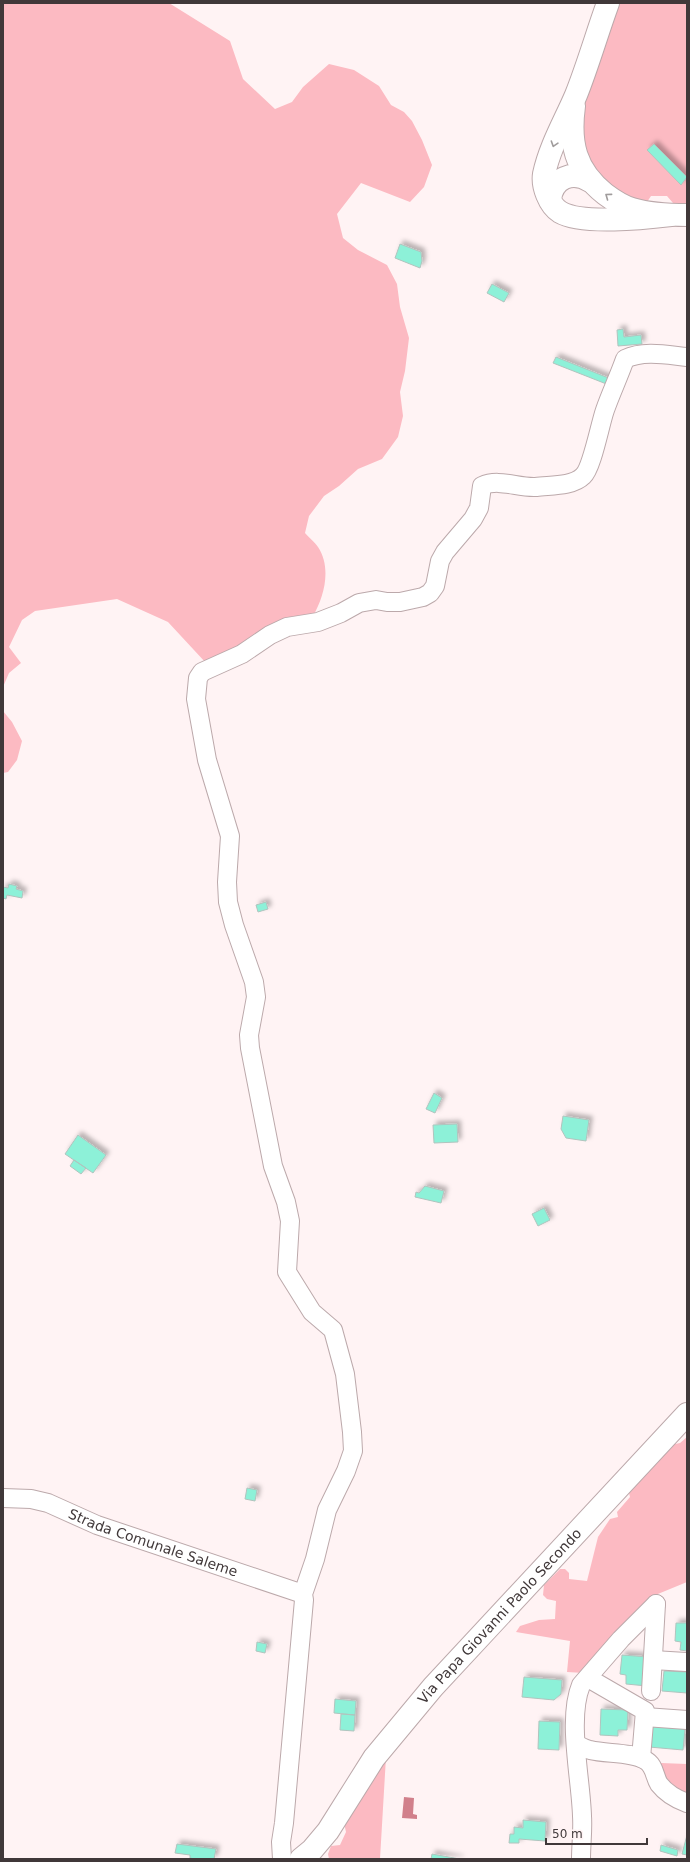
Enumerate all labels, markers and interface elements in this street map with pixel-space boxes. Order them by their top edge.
one-way arrow [550,140,559,147]
one-way arrow [606,193,613,200]
street label: Strada Comunale Saleme [66,1505,240,1580]
street label: Via Papa Giovanni Paolo Secondo [415,1525,585,1707]
scale bar [546,1820,647,1846]
text: 50 m [552,1827,583,1841]

